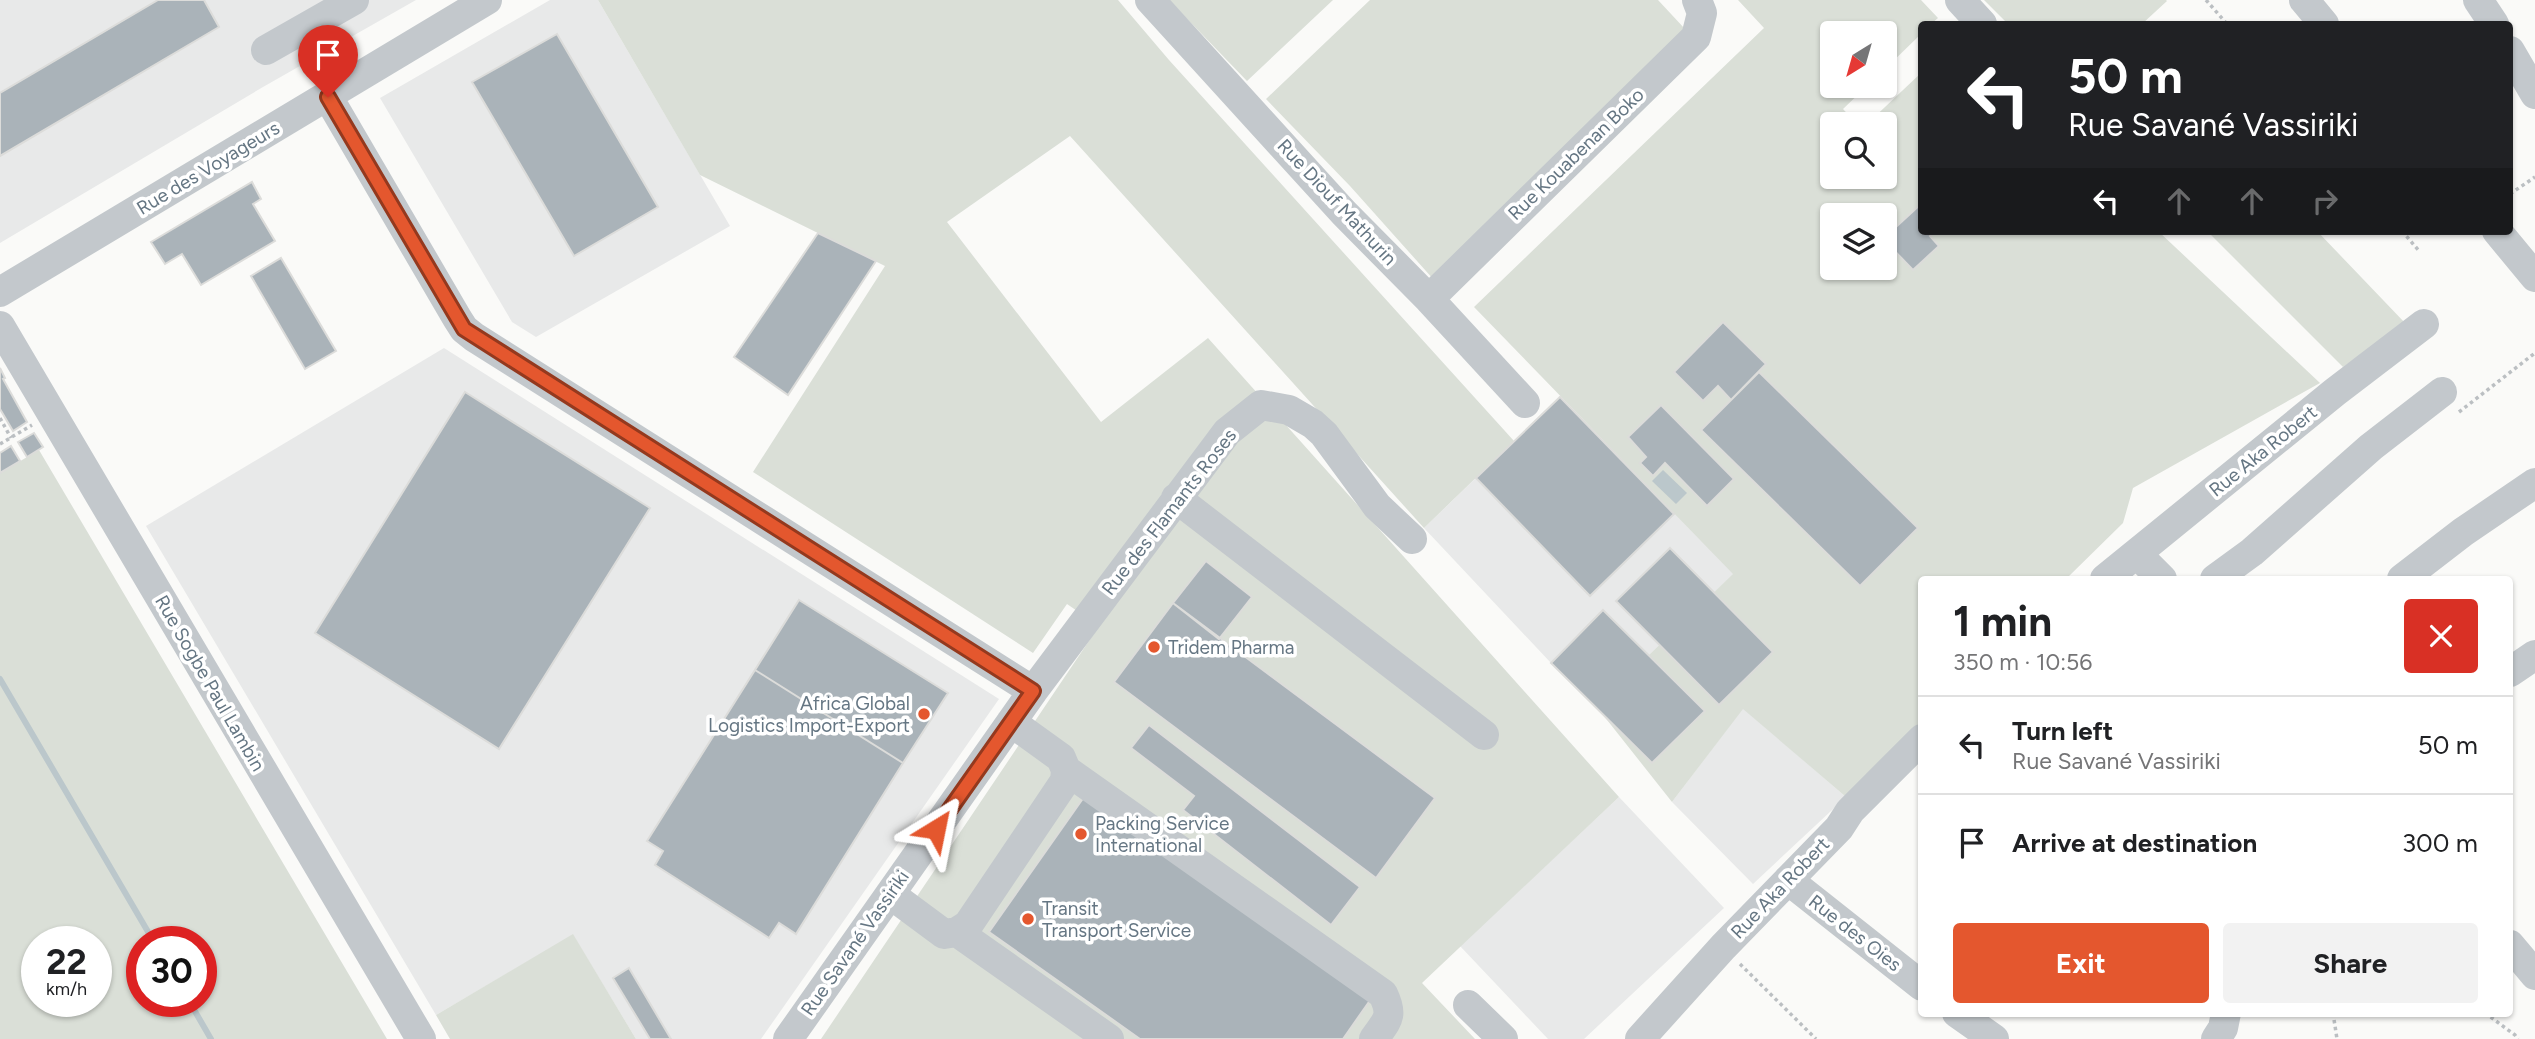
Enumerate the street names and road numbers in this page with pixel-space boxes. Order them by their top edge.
street label: Rue Kouabenan Boko [1503,83,1649,225]
street label: Rue des Voyageurs [132,116,284,220]
street label: Rue Diouf Mathurin [1273,134,1401,270]
street label: Rue Aka Robert [2205,401,2321,501]
street label: Rue des Flamants Roses [1097,424,1241,600]
street label: Rue Sogbe Paul Lambin [150,591,270,775]
street label: Rue Aka Robert [1726,833,1834,943]
street label: Rue Savané Vassiriki [796,866,914,1020]
street label: Rue des Oies [1804,890,1906,976]

